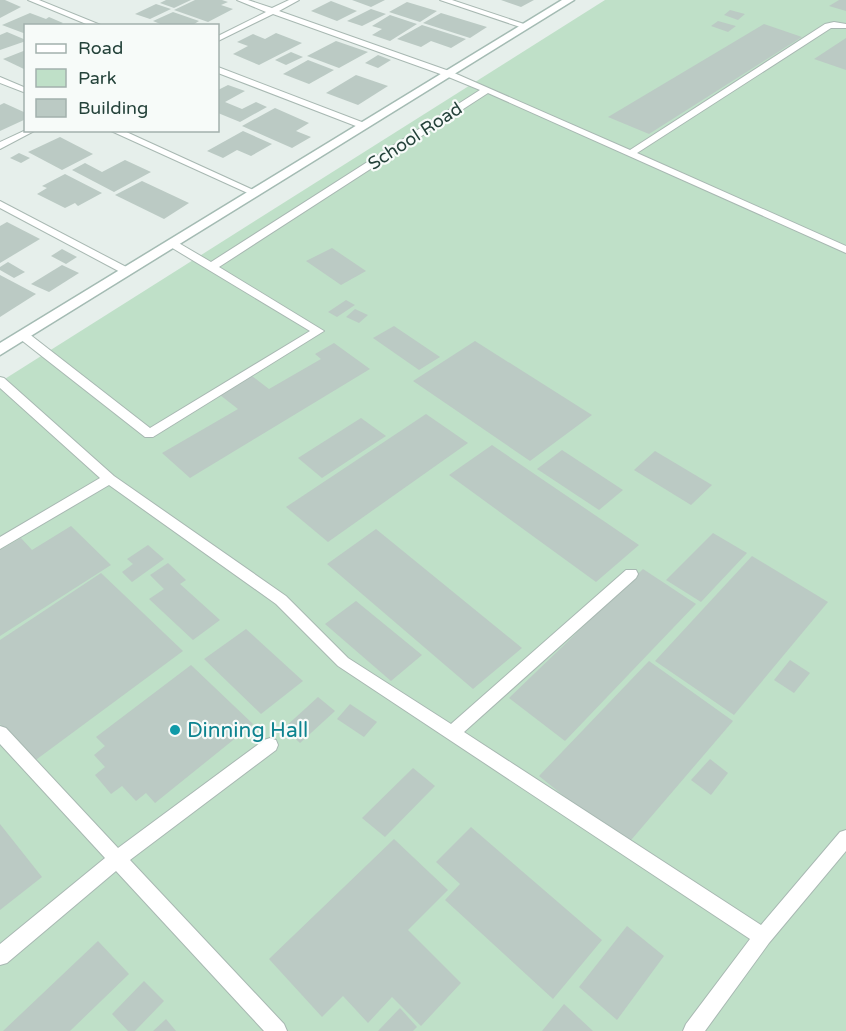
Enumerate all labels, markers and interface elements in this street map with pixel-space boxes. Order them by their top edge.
legend [24,24,219,132]
text: Road [78,37,123,59]
text: Park [78,67,117,89]
text: Building [78,97,148,119]
street label: School Road [364,97,466,175]
place label: Dinning Hall [187,718,308,743]
marker: Dinning Hall [168,723,182,737]

